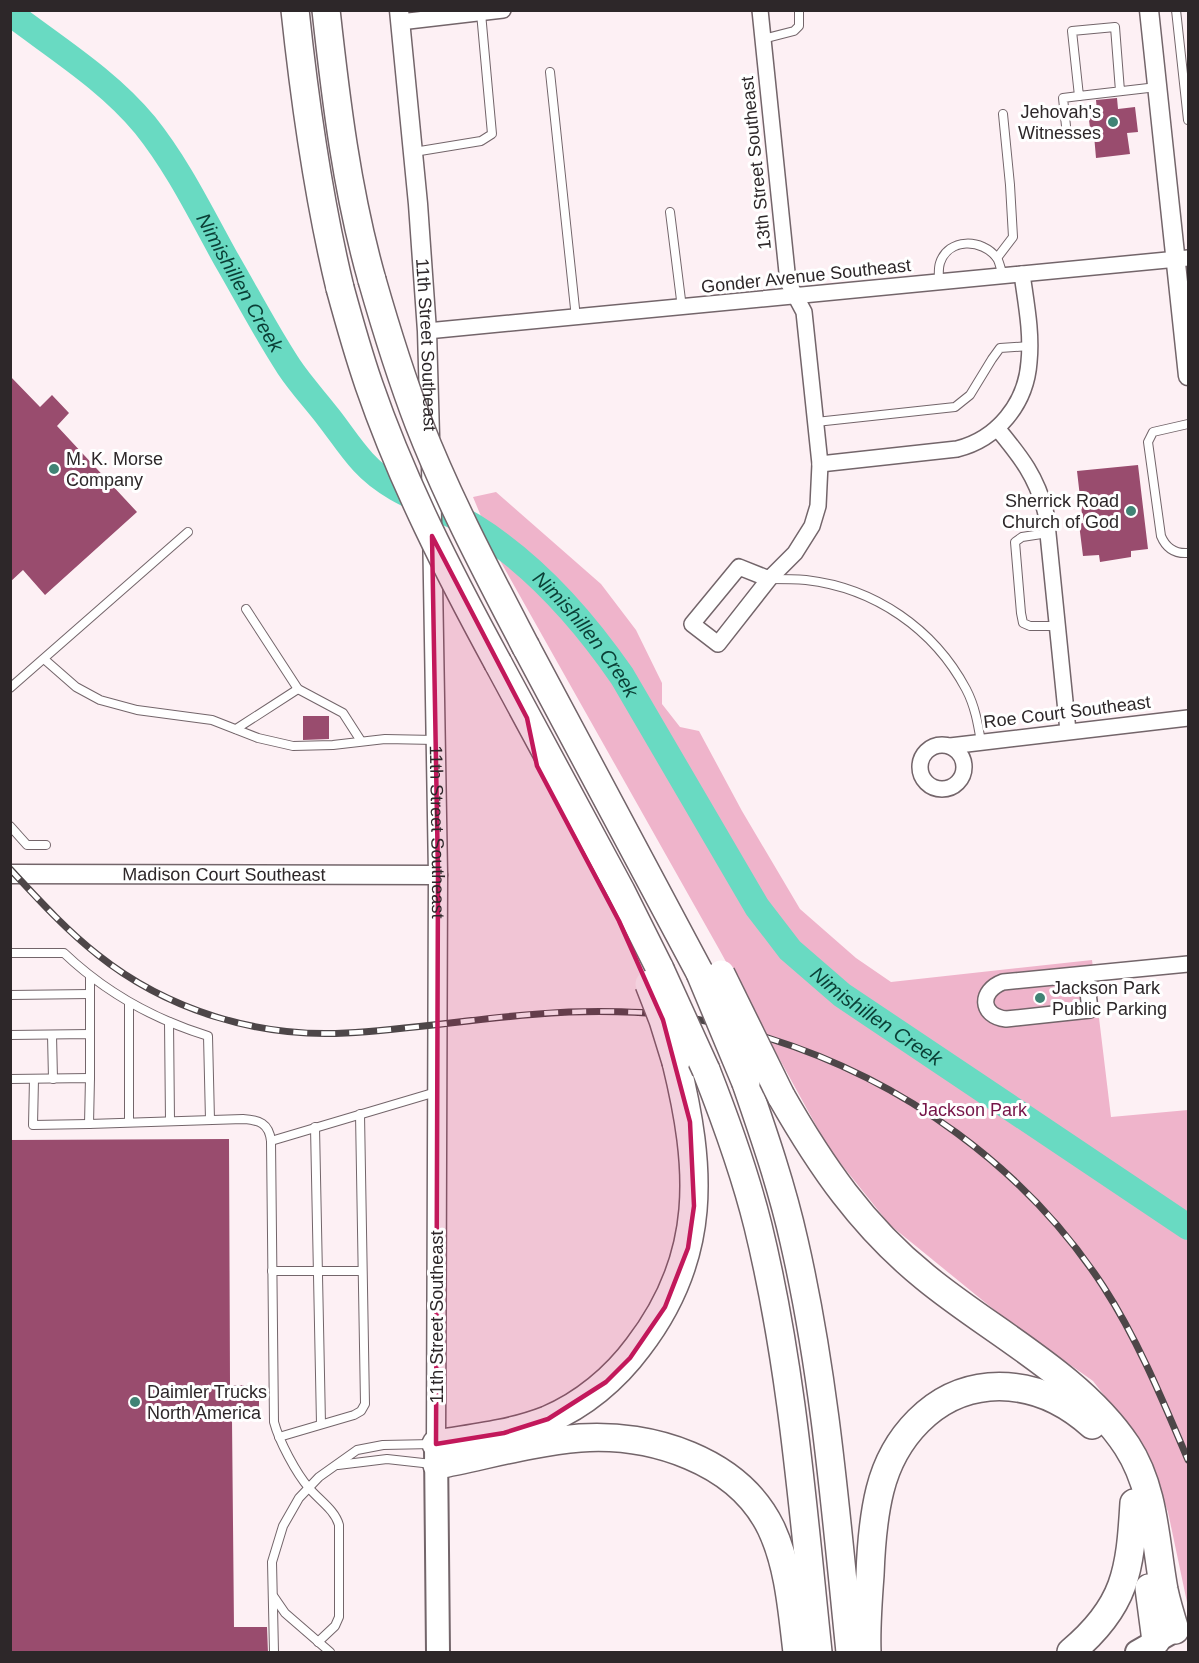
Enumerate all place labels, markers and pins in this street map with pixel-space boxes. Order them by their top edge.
place label: Jehovah's Witnesses [1018,102,1101,143]
marker: Jehovah's Witnesses [1106,115,1120,129]
place label: M. K. Morse Company [66,449,163,490]
marker: M. K. Morse Company [47,462,61,476]
place label: Sherrick Road Church of God [1002,491,1119,532]
marker: Sherrick Road Church of God [1124,504,1138,518]
place label: Jackson Park Public Parking [1052,978,1167,1019]
marker: Jackson Park Public Parking [1033,991,1047,1005]
place label: Daimler Trucks North America [147,1382,267,1423]
marker: Daimler Trucks North America [128,1395,142,1409]

